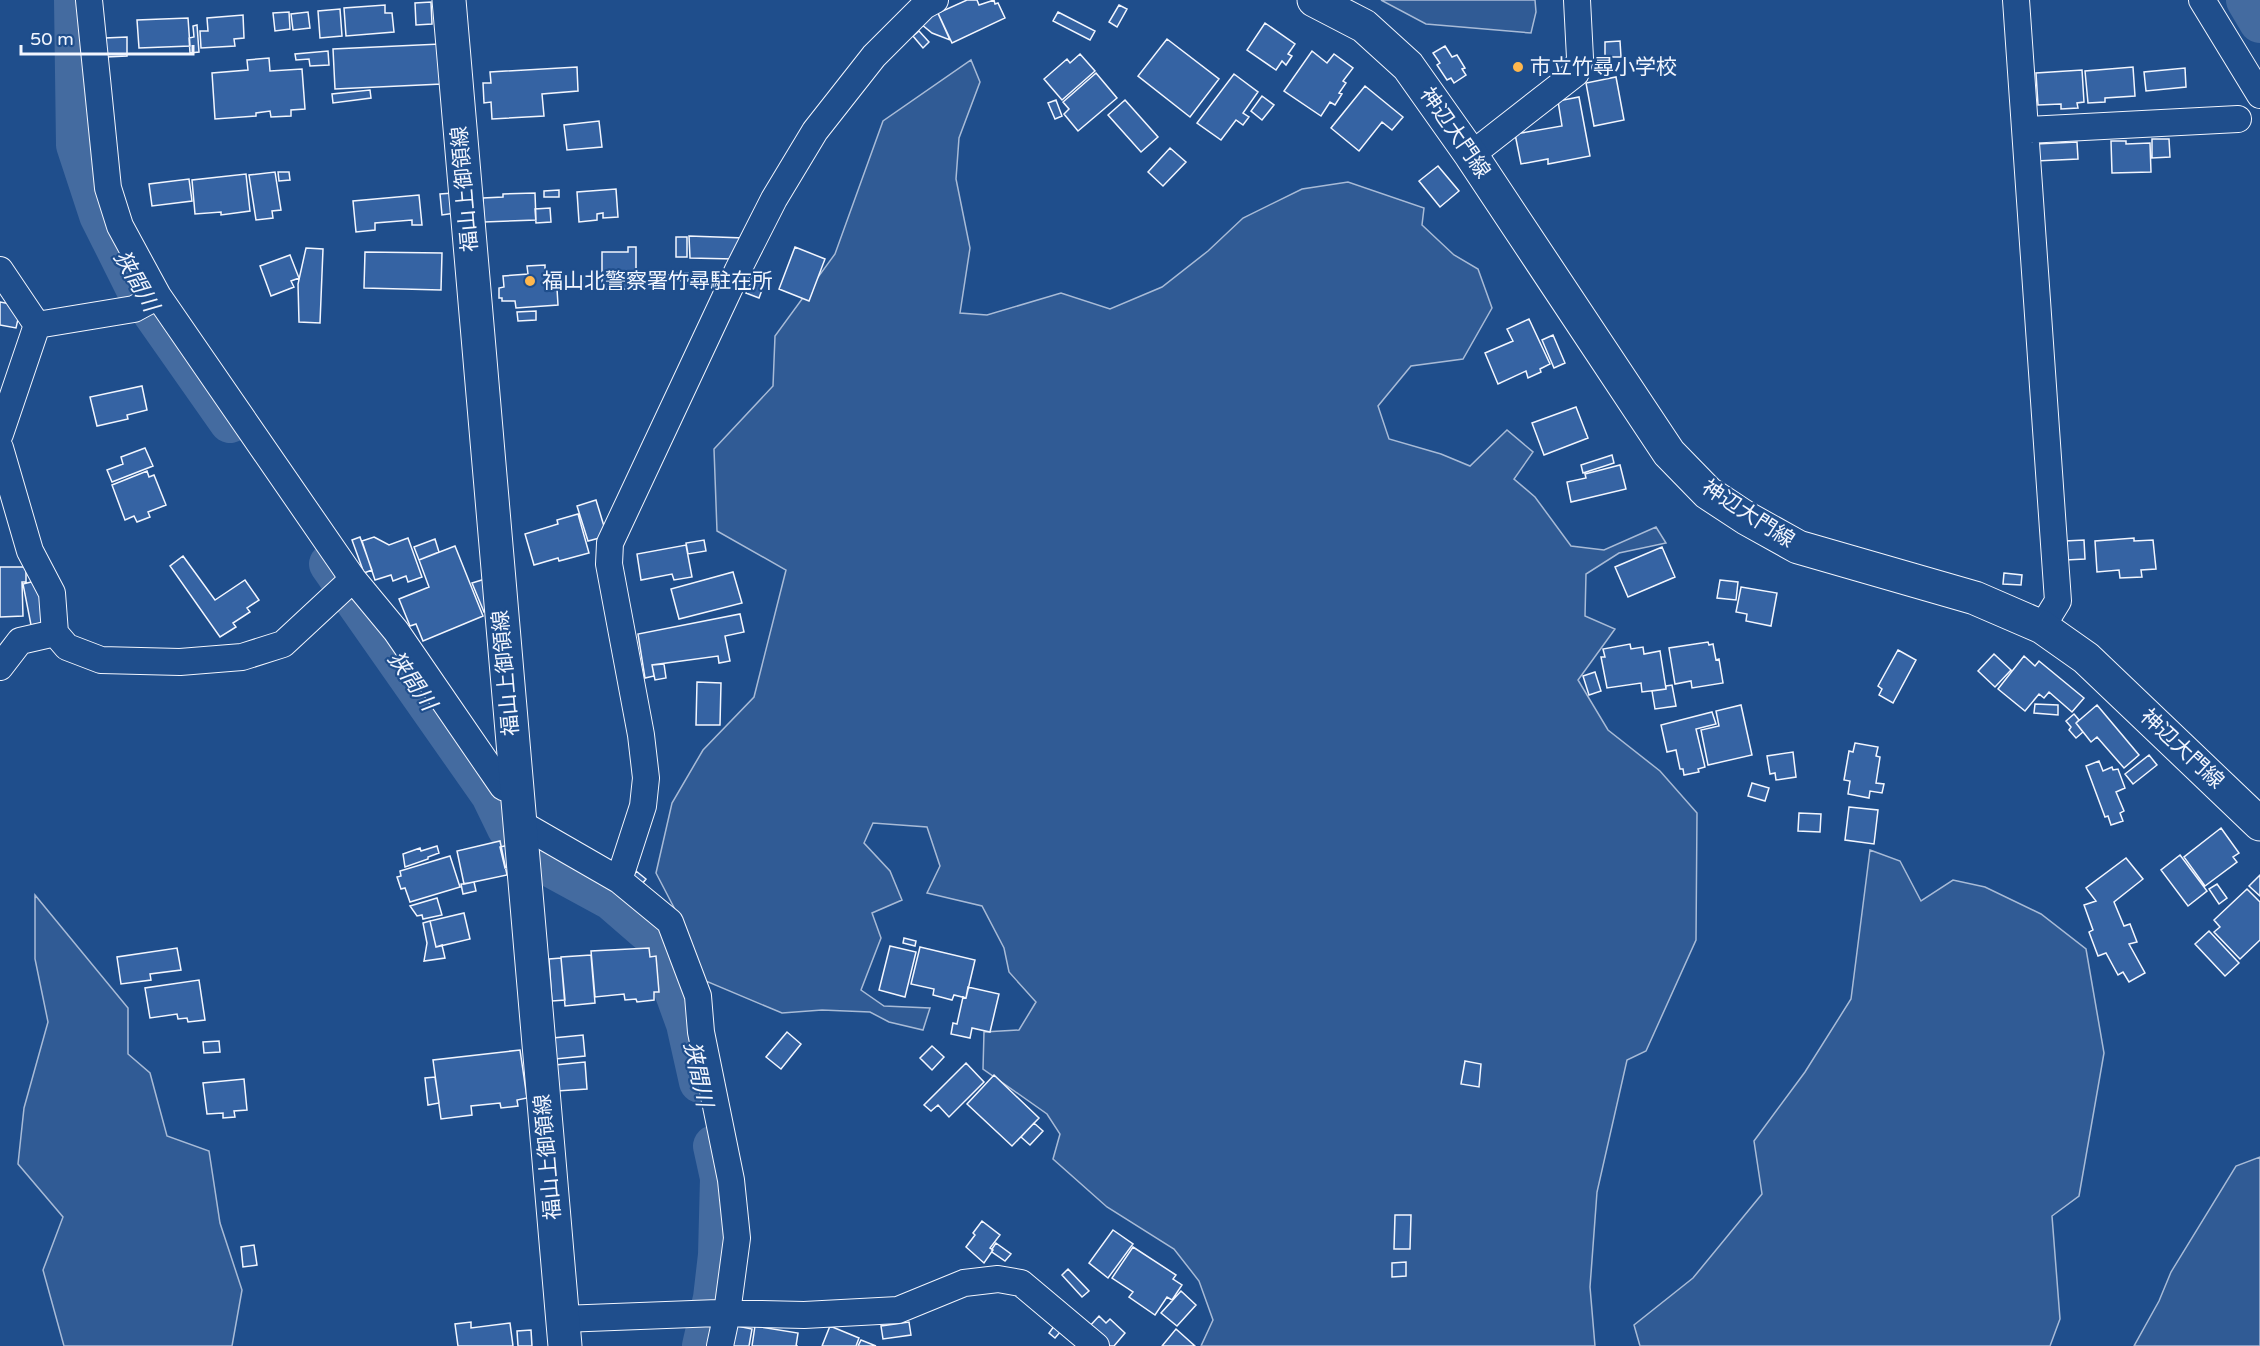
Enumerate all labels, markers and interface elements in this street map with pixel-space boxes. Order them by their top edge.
scale bar [21,18,194,56]
text: 50 m [30,28,74,50]
place label: 市立竹尋小学校 [1530,55,1677,80]
marker: 市立竹尋小学校 [1511,60,1525,74]
street label: 神辺大門線 [1415,83,1495,183]
street label: 福山上御領線 [447,125,483,253]
water label: 狭間川 [108,246,165,318]
place label: 福山北警察署竹尋駐在所 [542,269,773,294]
marker: 福山北警察署竹尋駐在所 [523,274,537,288]
street label: 神辺大門線 [1697,475,1799,553]
street label: 福山上御領線 [488,609,524,737]
water label: 狭間川 [382,647,443,717]
street label: 神辺大門線 [2135,704,2229,794]
water label: 狭間川 [678,1039,718,1111]
street label: 福山上御領線 [530,1093,566,1221]

